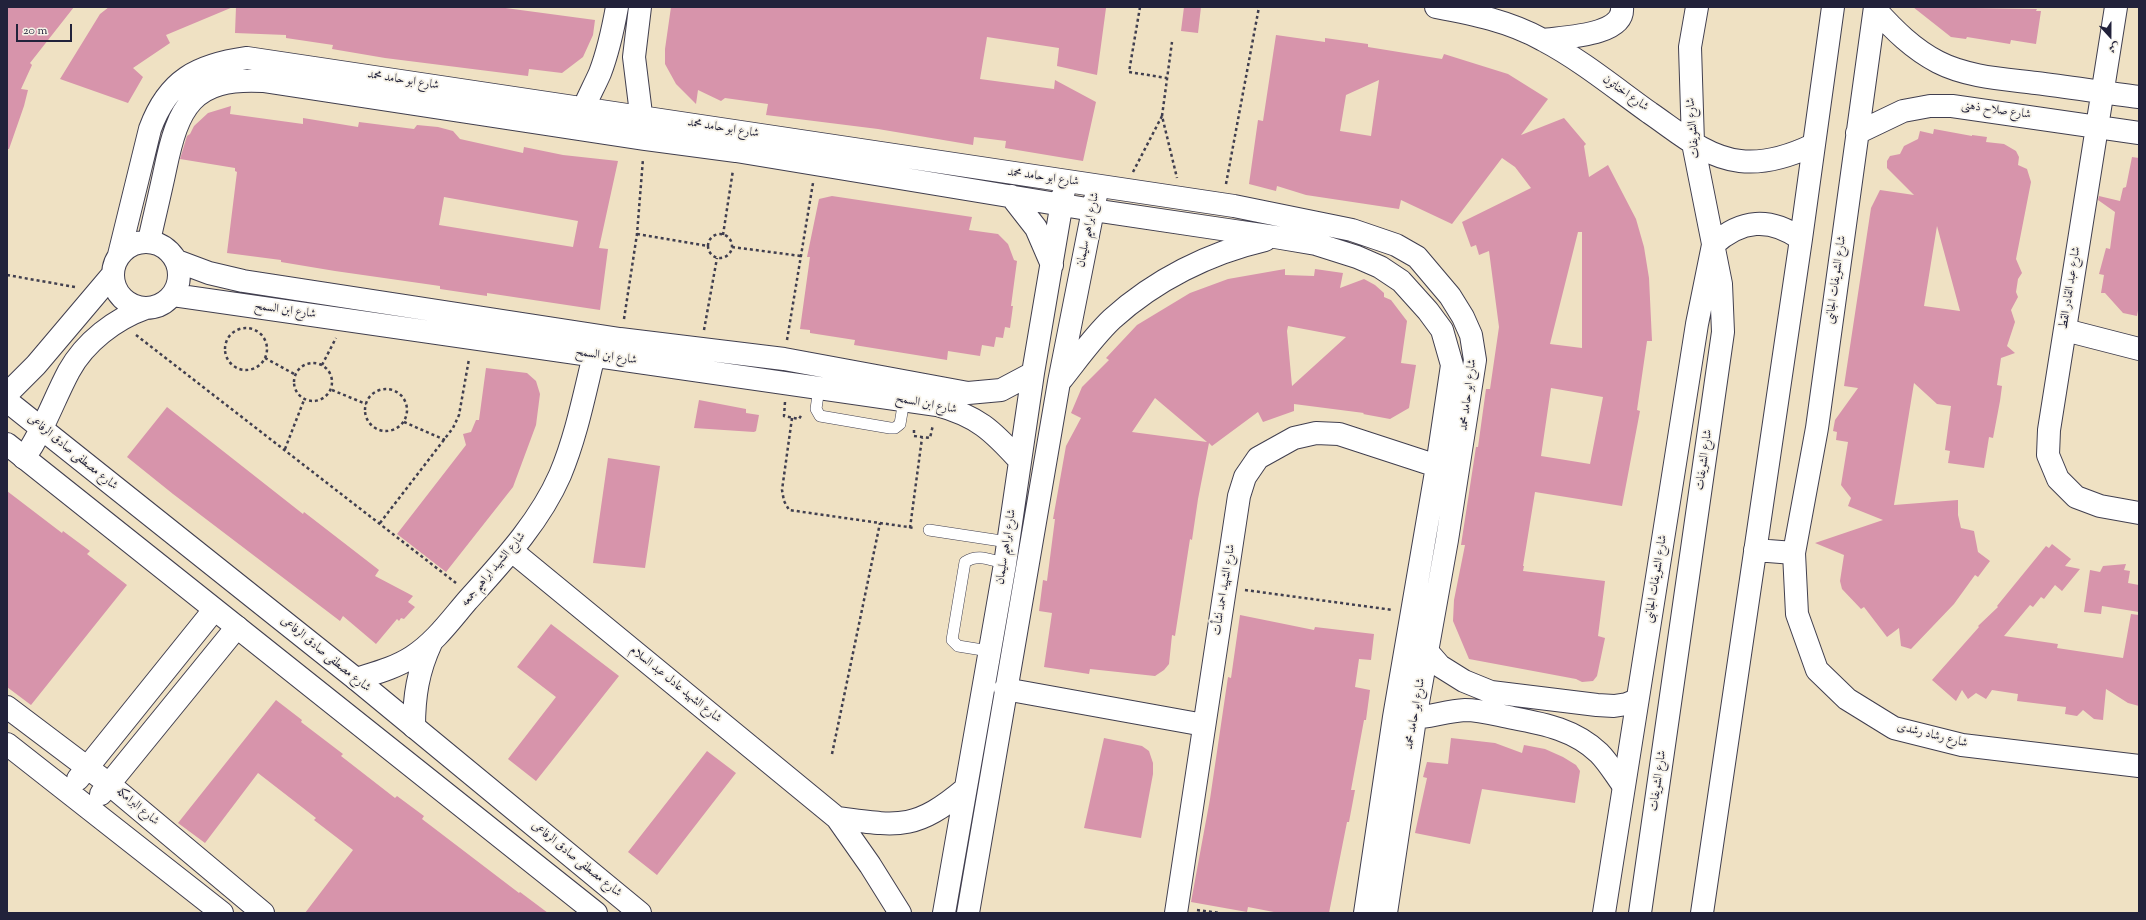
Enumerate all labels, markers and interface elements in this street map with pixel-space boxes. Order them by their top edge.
scale bar [18,16,74,42]
north arrow [2090,16,2130,56]
text: 20 m [23,22,47,40]
text: ش [2106,38,2122,57]
street label: شارع ابو حامد محمد [366,68,440,94]
street label: شارع اخناتون [1599,73,1651,115]
street label: شارع الشويفات [1684,97,1704,159]
street label: شارع صلاح ذهنى [1960,99,2032,123]
street label: شارع ابو حامد محمد [686,116,760,142]
street label: شارع ابو حامد محمد [1006,166,1080,190]
street label: شارع ابراهيم سليمان [1075,191,1103,269]
street label: شارع الشويفات الجانبى [1824,235,1850,325]
street label: شارع عبد القادر القط [2057,246,2085,330]
street label: شارع ابن السمح [253,300,317,322]
street label: شارع ابن السمح [574,346,638,368]
street label: شارع ابو حامد محمد [1457,358,1481,432]
street label: شارع ابن السمح [894,392,958,418]
street label: شارع مصطفى صادق الرفاعى [24,412,120,494]
street label: شارع الشويفات [1694,429,1716,491]
street label: شارع ابراهيم سليمان [994,508,1020,586]
street label: شارع الشهيد ابراهيم جمعه [459,530,529,610]
street label: شارع الشويفات الجانبى [1643,534,1671,624]
street label: شارع الشهيد احمد نشأت [1211,543,1239,637]
street label: شارع مصطفى صادق الرفاعى [277,614,373,696]
street label: شارع الشهيد عادل عبد السلام [626,644,724,726]
street label: شارع ابو حامد محمد [1403,677,1429,751]
street label: شارع رشاد رشدى [1895,720,1969,752]
street label: شارع الشويفات [1648,750,1670,812]
street label: شارع البرامكه [113,785,161,829]
street label: شارع مصطفى صادق الرفاعى [528,819,624,901]

